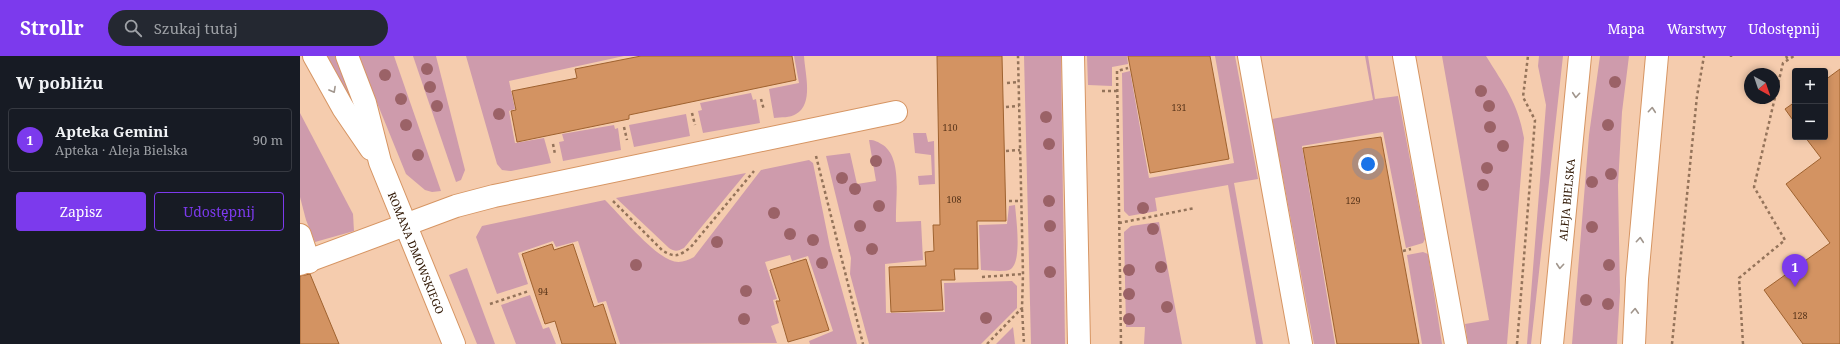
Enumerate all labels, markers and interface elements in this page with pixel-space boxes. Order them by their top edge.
search box [108,10,388,46]
text: Strollr [20,15,84,41]
icon: search [122,17,144,39]
text: Szukaj tutaj [154,18,238,38]
text: Mapa [1607,19,1645,38]
text: Warstwy [1667,19,1726,38]
text: Udostępnij [1748,19,1820,38]
north arrow [1744,68,1780,104]
map controls [1792,68,1828,140]
button: + [1792,68,1828,104]
text: W pobliżu [16,71,103,94]
one-way arrow [328,86,336,93]
one-way arrow [1572,92,1581,98]
house number: 131 [1171,101,1187,114]
button: − [1792,104,1828,140]
one-way arrow [1647,107,1656,113]
text: Apteka Gemini [55,121,169,141]
house number: 110 [942,121,958,134]
text: 1 [26,131,34,149]
text: 90 m [253,131,283,149]
text: Apteka · Aleja Bielska [55,141,188,159]
your location [1358,154,1378,174]
street label: ALEJA BIELSKA [1555,158,1578,241]
street label: ROMANA DMOWSKIEGO [385,189,448,316]
button: Zapisz [16,192,146,231]
button: Udostępnij [154,192,284,231]
house number: 108 [946,193,962,206]
house number: 129 [1345,194,1361,207]
one-way arrow [1636,237,1645,243]
pin: 1 [1782,254,1808,287]
one-way arrow [1555,263,1564,269]
house number: 94 [538,285,548,298]
one-way arrow [1631,308,1640,314]
house number: 128 [1792,309,1808,322]

